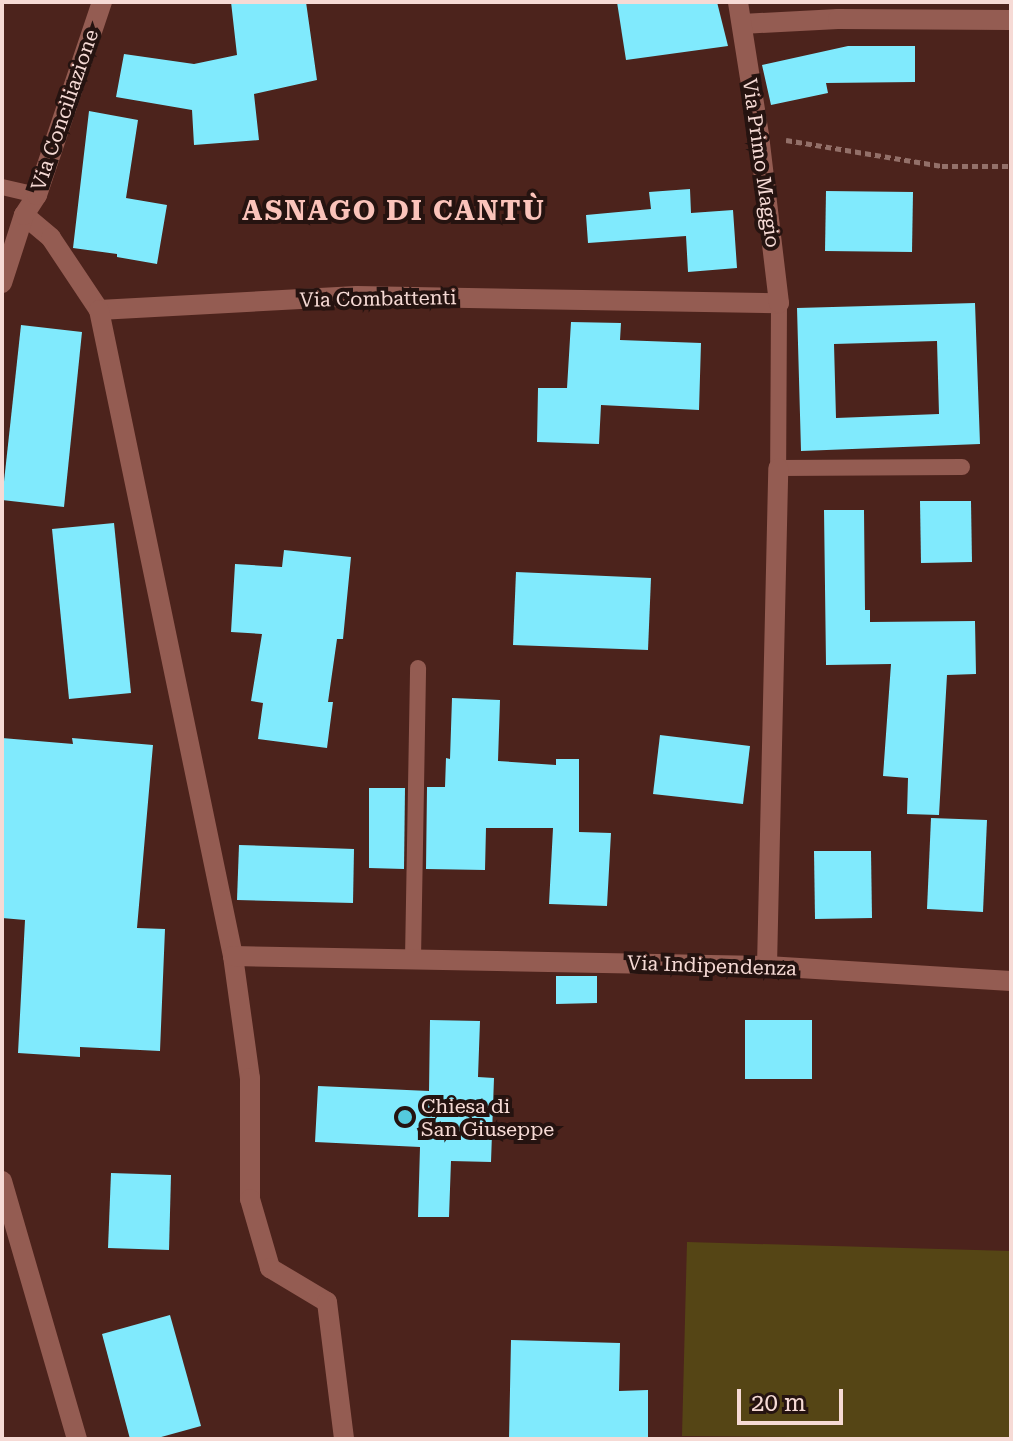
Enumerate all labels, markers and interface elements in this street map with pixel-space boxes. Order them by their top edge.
street label: Via Conciliazione [26,26,104,194]
street label: Via Primo Maggio [737,77,785,249]
district label: ASNAGO DI CANTÙ [242,194,546,228]
street label: Via Combattenti [299,286,457,312]
street label: Via Indipendenza [627,951,797,981]
place label: Chiesa di San Giuseppe [421,1094,554,1141]
marker: Chiesa di San Giuseppe [396,1108,414,1126]
scale bar [741,1373,847,1423]
text: 20 m [751,1389,806,1417]

